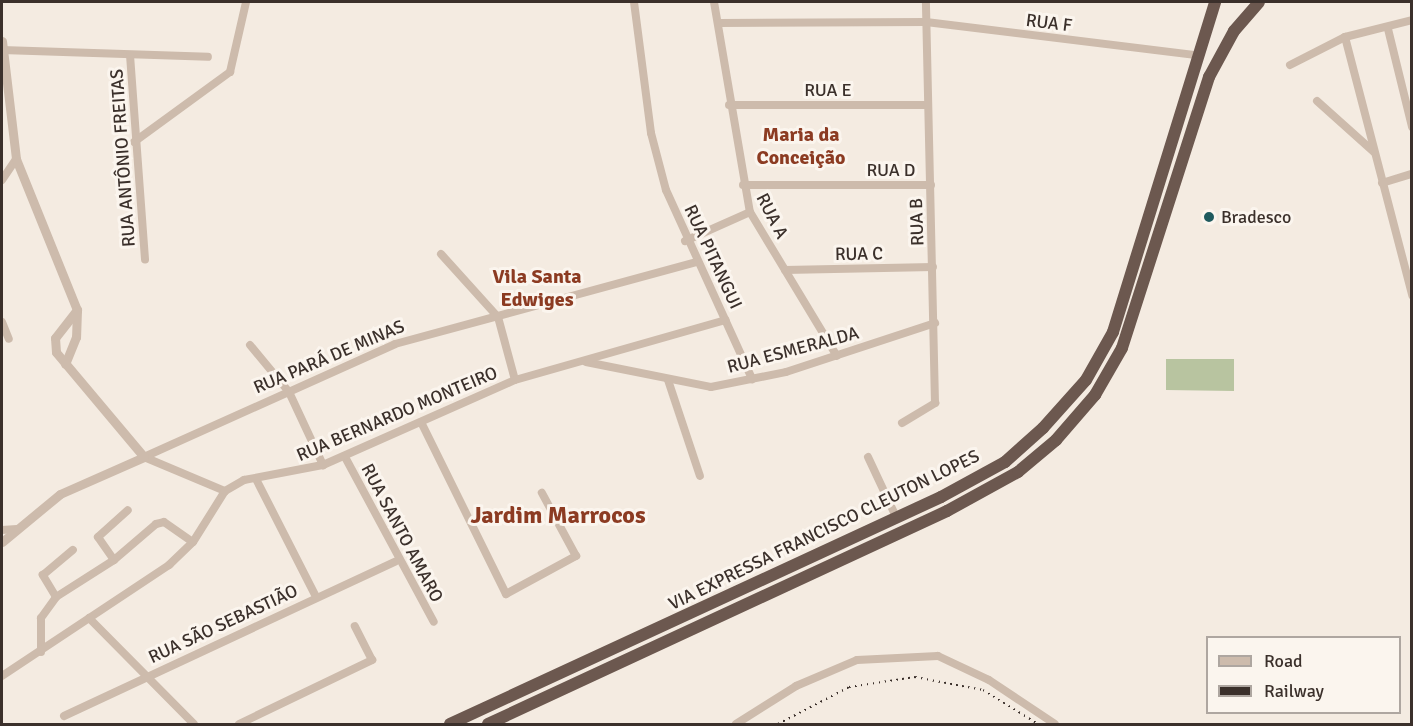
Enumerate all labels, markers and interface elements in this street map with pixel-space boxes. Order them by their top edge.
street label: RUA F [1025,9,1073,37]
street label: RUA ANTÔNIO FREITAS [106,68,140,248]
street label: RUA E [804,79,852,101]
district label: Maria da Conceição [757,123,845,170]
street label: RUA D [867,159,915,181]
street label: RUA A [751,190,793,242]
street label: RUA B [905,198,929,246]
street label: RUA PITANGUI [679,201,747,313]
place label: Bradesco [1221,206,1291,228]
marker: Bradesco [1202,210,1216,224]
street label: RUA C [835,243,883,265]
district label: Vila Santa Edwiges [492,264,582,311]
street label: RUA PARÁ DE MINAS [250,315,408,399]
street label: RUA ESMERALDA [725,322,861,378]
street label: RUA BERNARDO MONTEIRO [293,362,501,466]
street label: VIA EXPRESSA FRANCISCO CLEUTON LOPES [665,445,983,615]
street label: RUA SANTO AMARO [356,460,448,606]
district label: Jardim Marrocos [470,502,646,530]
street label: RUA SÃO SEBASTIÃO [145,580,301,668]
legend [1206,636,1401,714]
text: Road [1264,650,1303,672]
text: Railway [1264,680,1324,702]

